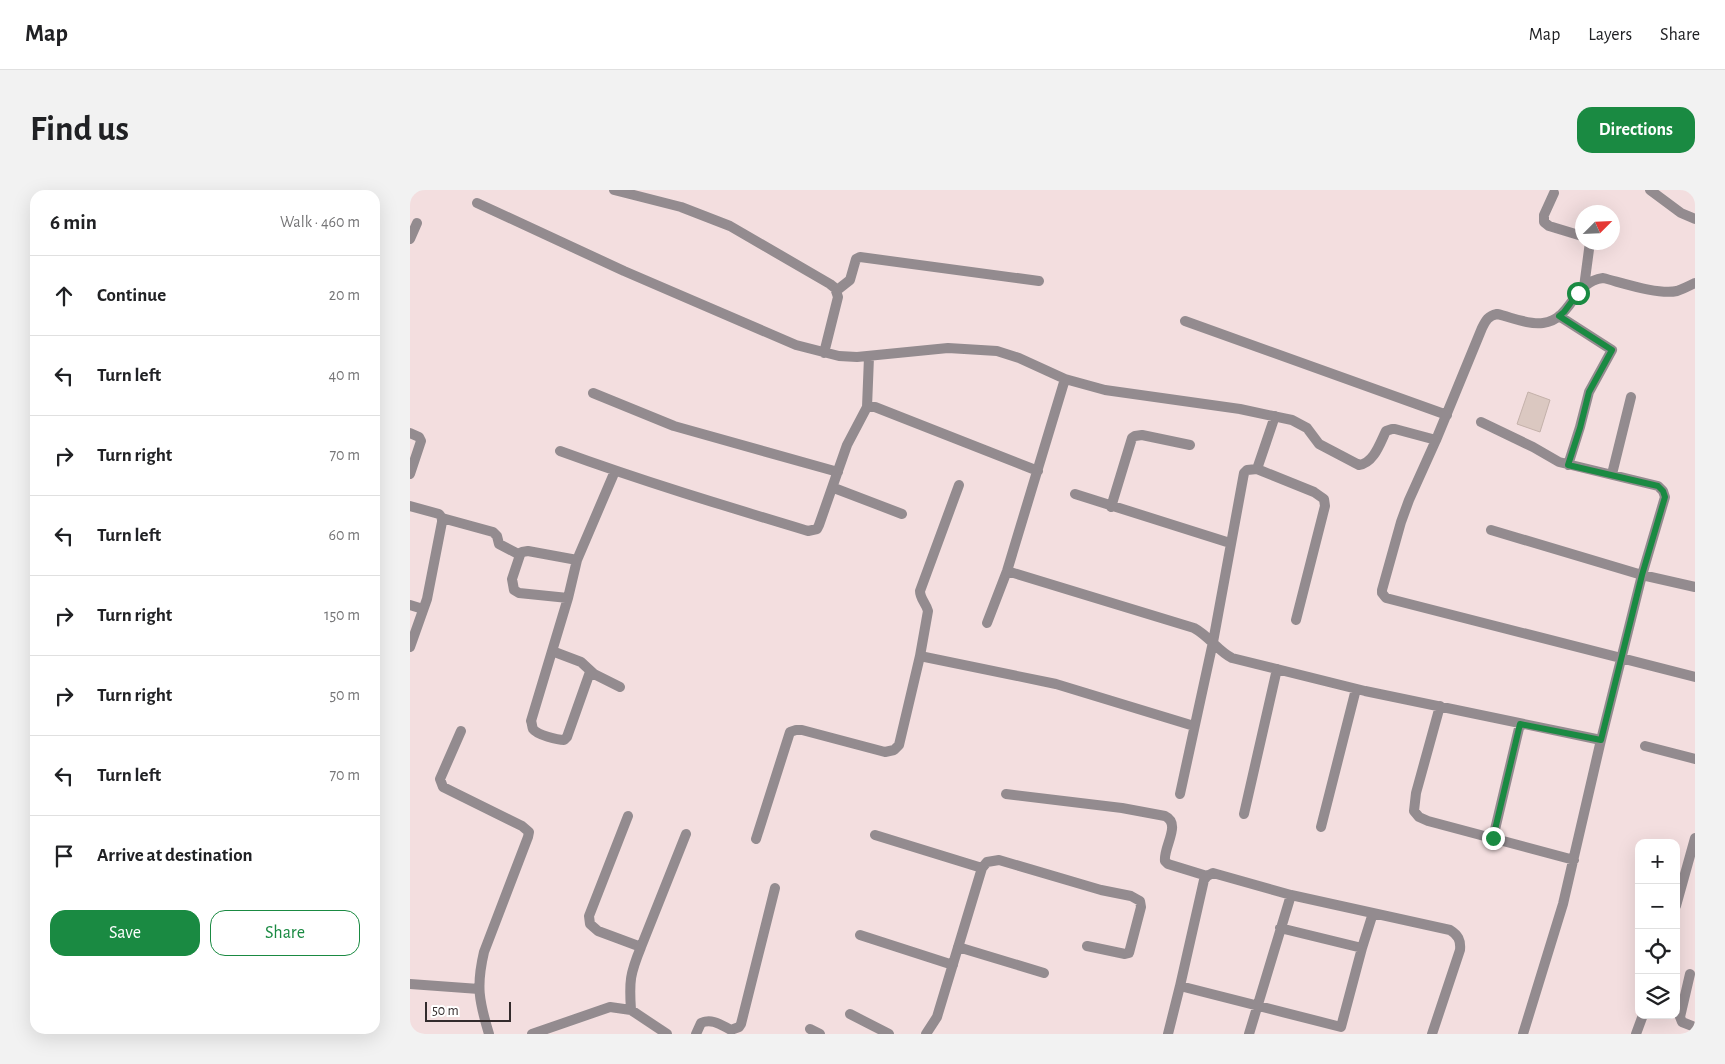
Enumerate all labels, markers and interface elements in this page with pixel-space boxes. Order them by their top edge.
text: Map [25,22,68,46]
text: Map [1529,26,1560,44]
text: Layers [1588,26,1632,44]
text: Share [1660,26,1700,44]
button: Directions [1577,107,1695,153]
text: Find us [30,112,129,147]
north arrow [1575,205,1620,250]
text: 6 min [50,212,97,233]
text: Walk · 460 m [280,214,360,230]
icon: ahead [50,282,78,310]
route start [1567,282,1590,305]
text: Continue [97,286,166,305]
text: 20 m [329,287,360,303]
icon: left [50,362,78,390]
text: Turn left [97,366,161,385]
text: 40 m [328,367,360,383]
icon: right [50,442,78,470]
text: Turn right [97,446,172,465]
text: 70 m [329,447,360,463]
icon: left [50,522,78,550]
text: Turn left [97,526,161,545]
text: 60 m [329,527,360,543]
icon: right [50,602,78,630]
text: Turn right [97,606,172,625]
text: 150 m [324,607,360,623]
icon: right [50,682,78,710]
text: Turn right [97,686,172,705]
text: 50 m [329,687,360,703]
icon: left [50,762,78,790]
text: Turn left [97,766,161,785]
text: 70 m [329,767,360,783]
route end [1482,827,1505,850]
map controls [1635,839,1680,1019]
button: + [1635,839,1680,884]
icon: arrive [50,842,78,870]
text: Arrive at destination [97,846,253,865]
button: − [1635,884,1680,929]
button: Save [50,910,200,956]
button: Share [210,910,360,956]
button: locate [1635,929,1680,974]
button: layers [1635,974,1680,1019]
scale bar [425,999,511,1022]
text: 50 m [432,1004,459,1018]

